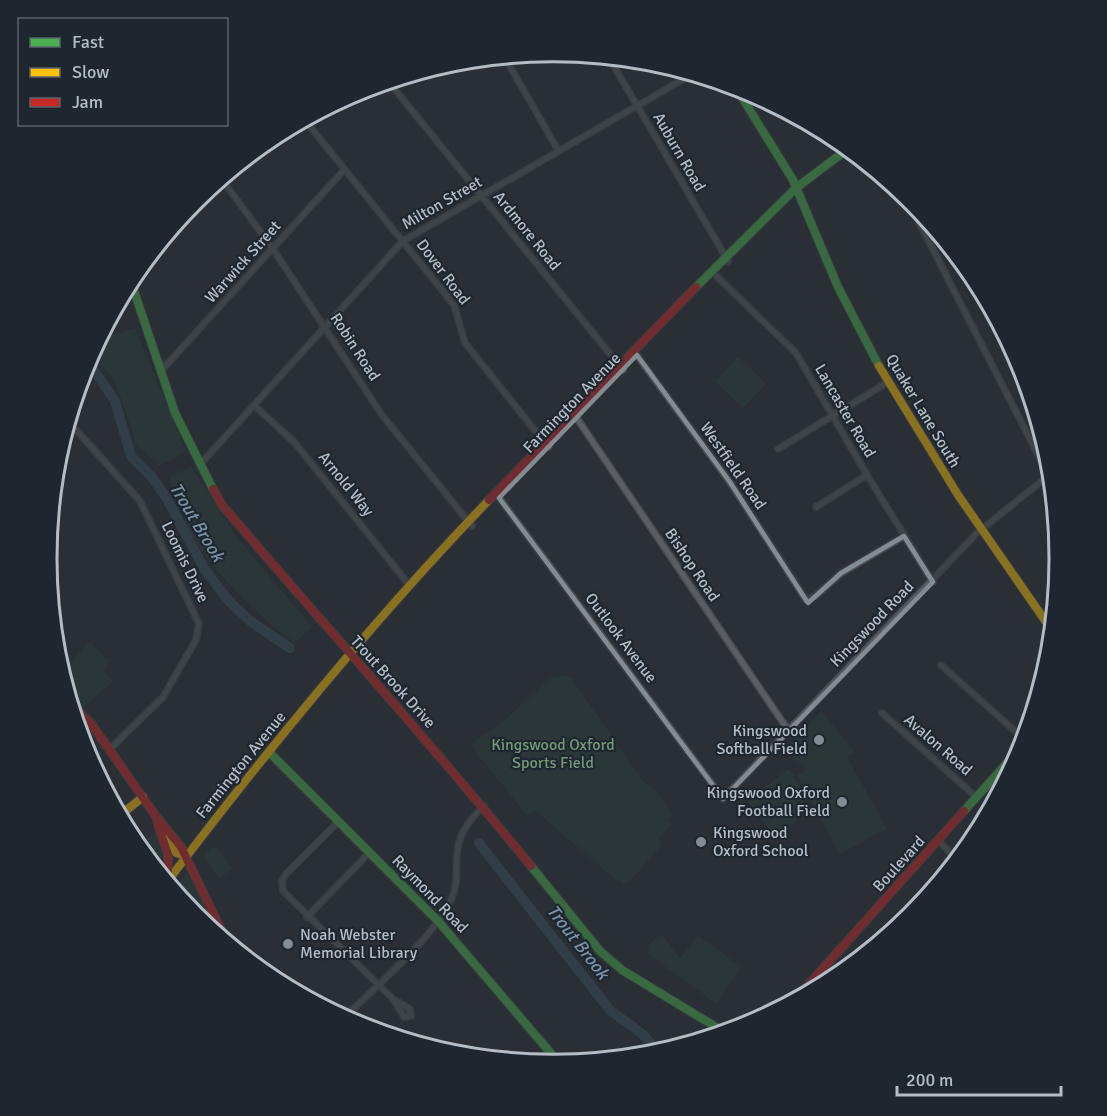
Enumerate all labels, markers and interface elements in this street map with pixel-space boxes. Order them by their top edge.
legend [18,18,228,126]
text: Fast [72,31,104,53]
text: Slow [72,61,109,83]
text: Jam [72,91,103,113]
street label: Auburn Road [648,109,710,195]
street label: Milton Street [398,172,486,234]
street label: Ardmore Road [489,187,565,275]
street label: Warwick Street [201,216,286,307]
street label: Dover Road [412,235,474,309]
street label: Robin Road [326,309,384,385]
street label: Farmington Avenue [519,349,625,457]
street label: Quaker Lane South [881,350,965,472]
street label: Lancaster Road [810,361,880,461]
street label: Westfield Road [696,418,770,514]
street label: Arnold Way [314,448,379,521]
water label: Trout Brook [165,478,230,567]
street label: Loomis Drive [157,518,213,606]
street label: Bishop Road [660,524,724,606]
street label: Kingswood Road [826,577,918,671]
street label: Outlook Avenue [581,589,661,687]
street label: Trout Brook Drive [346,632,440,732]
street label: Farmington Avenue [192,707,290,823]
street label: Avalon Road [900,710,976,780]
place label: Kingswood Softball Field [716,721,807,759]
marker: Kingswood Softball Field [812,733,826,747]
park label: Kingswood Oxford Sports Field [491,735,615,773]
place label: Kingswood Oxford Football Field [706,783,830,821]
marker: Kingswood Oxford Football Field [835,795,849,809]
place label: Kingswood Oxford School [713,823,809,861]
street label: Boulevard [869,832,929,896]
marker: Kingswood Oxford School [694,835,708,849]
street label: Raymond Road [388,851,472,937]
water label: Trout Brook [542,900,615,985]
place label: Noah Webster Memorial Library [300,925,418,963]
marker: Noah Webster Memorial Library [281,937,295,951]
scale bar [897,1059,1060,1097]
text: 200 m [906,1069,953,1091]

